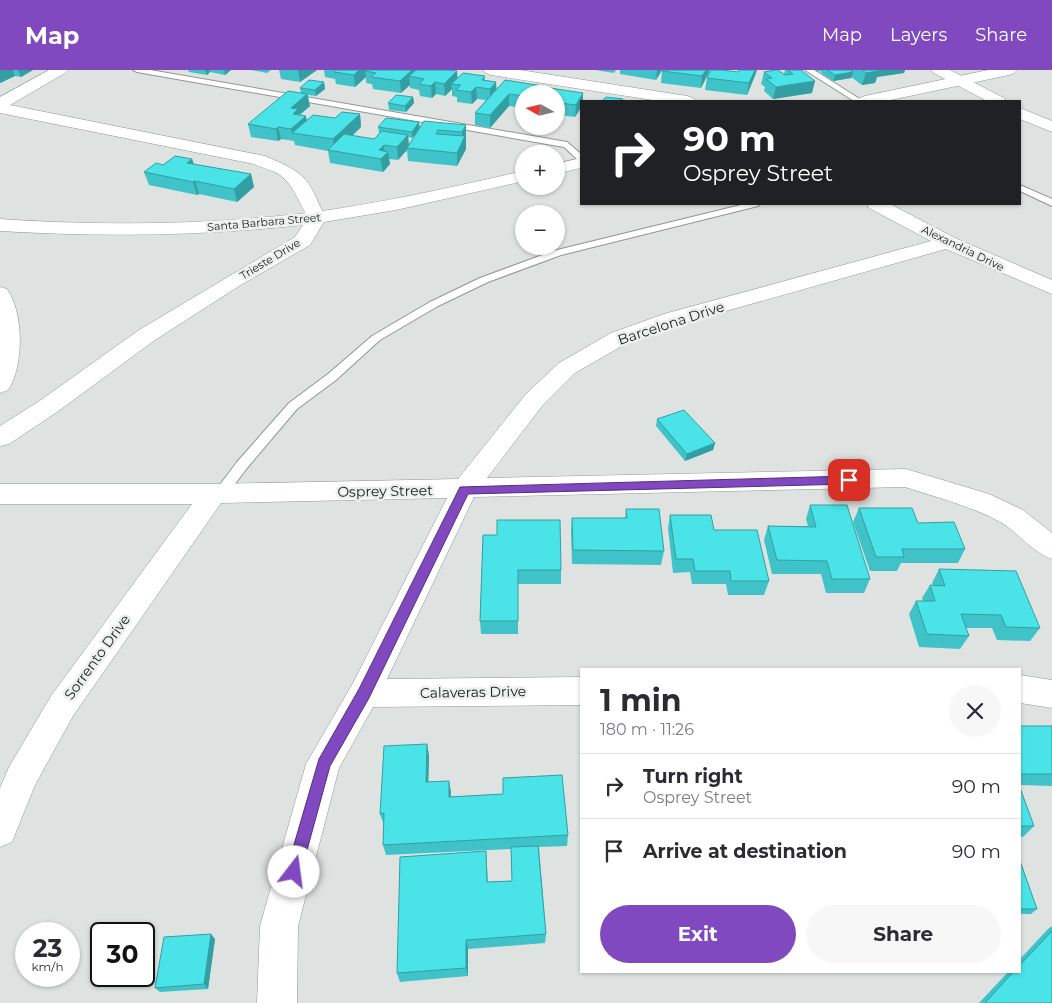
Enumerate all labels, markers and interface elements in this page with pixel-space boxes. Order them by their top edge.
text: Map [25,21,79,50]
text: Map [822,24,862,46]
text: Layers [890,24,947,46]
text: Share [975,24,1027,46]
north arrow [515,85,565,135]
map controls [515,85,565,255]
text: 90 m [683,117,776,160]
icon: right [600,120,665,185]
button: + [515,145,565,195]
text: Osprey Street [683,160,833,187]
button: − [515,205,565,255]
street label: Santa Barbara Street [207,210,322,234]
street label: Alexandria Drive [920,222,1007,274]
street label: Trieste Drive [237,235,303,283]
street label: Barcelona Drive [615,297,727,349]
pin [828,459,870,501]
icon: arrive [835,466,863,494]
street label: Osprey Street [337,481,433,501]
street label: Sorrento Drive [60,611,134,703]
street label: Calaveras Drive [420,682,526,702]
text: 1 min [600,682,681,719]
button: close [949,685,1001,737]
text: 180 m · 11:26 [600,720,694,739]
text: Turn right [643,765,743,788]
icon: right [600,772,628,800]
text: 90 m [952,775,1001,798]
text: Osprey Street [643,788,752,807]
icon: arrive [600,837,628,865]
text: Arrive at destination [643,840,847,863]
text: 90 m [952,840,1001,863]
position arrow [267,845,319,897]
button: Exit [600,905,796,963]
button: Share [806,905,1001,963]
speed limit sign: 30 [90,922,155,987]
text: 23 [33,933,62,963]
text: km/h [31,959,64,974]

